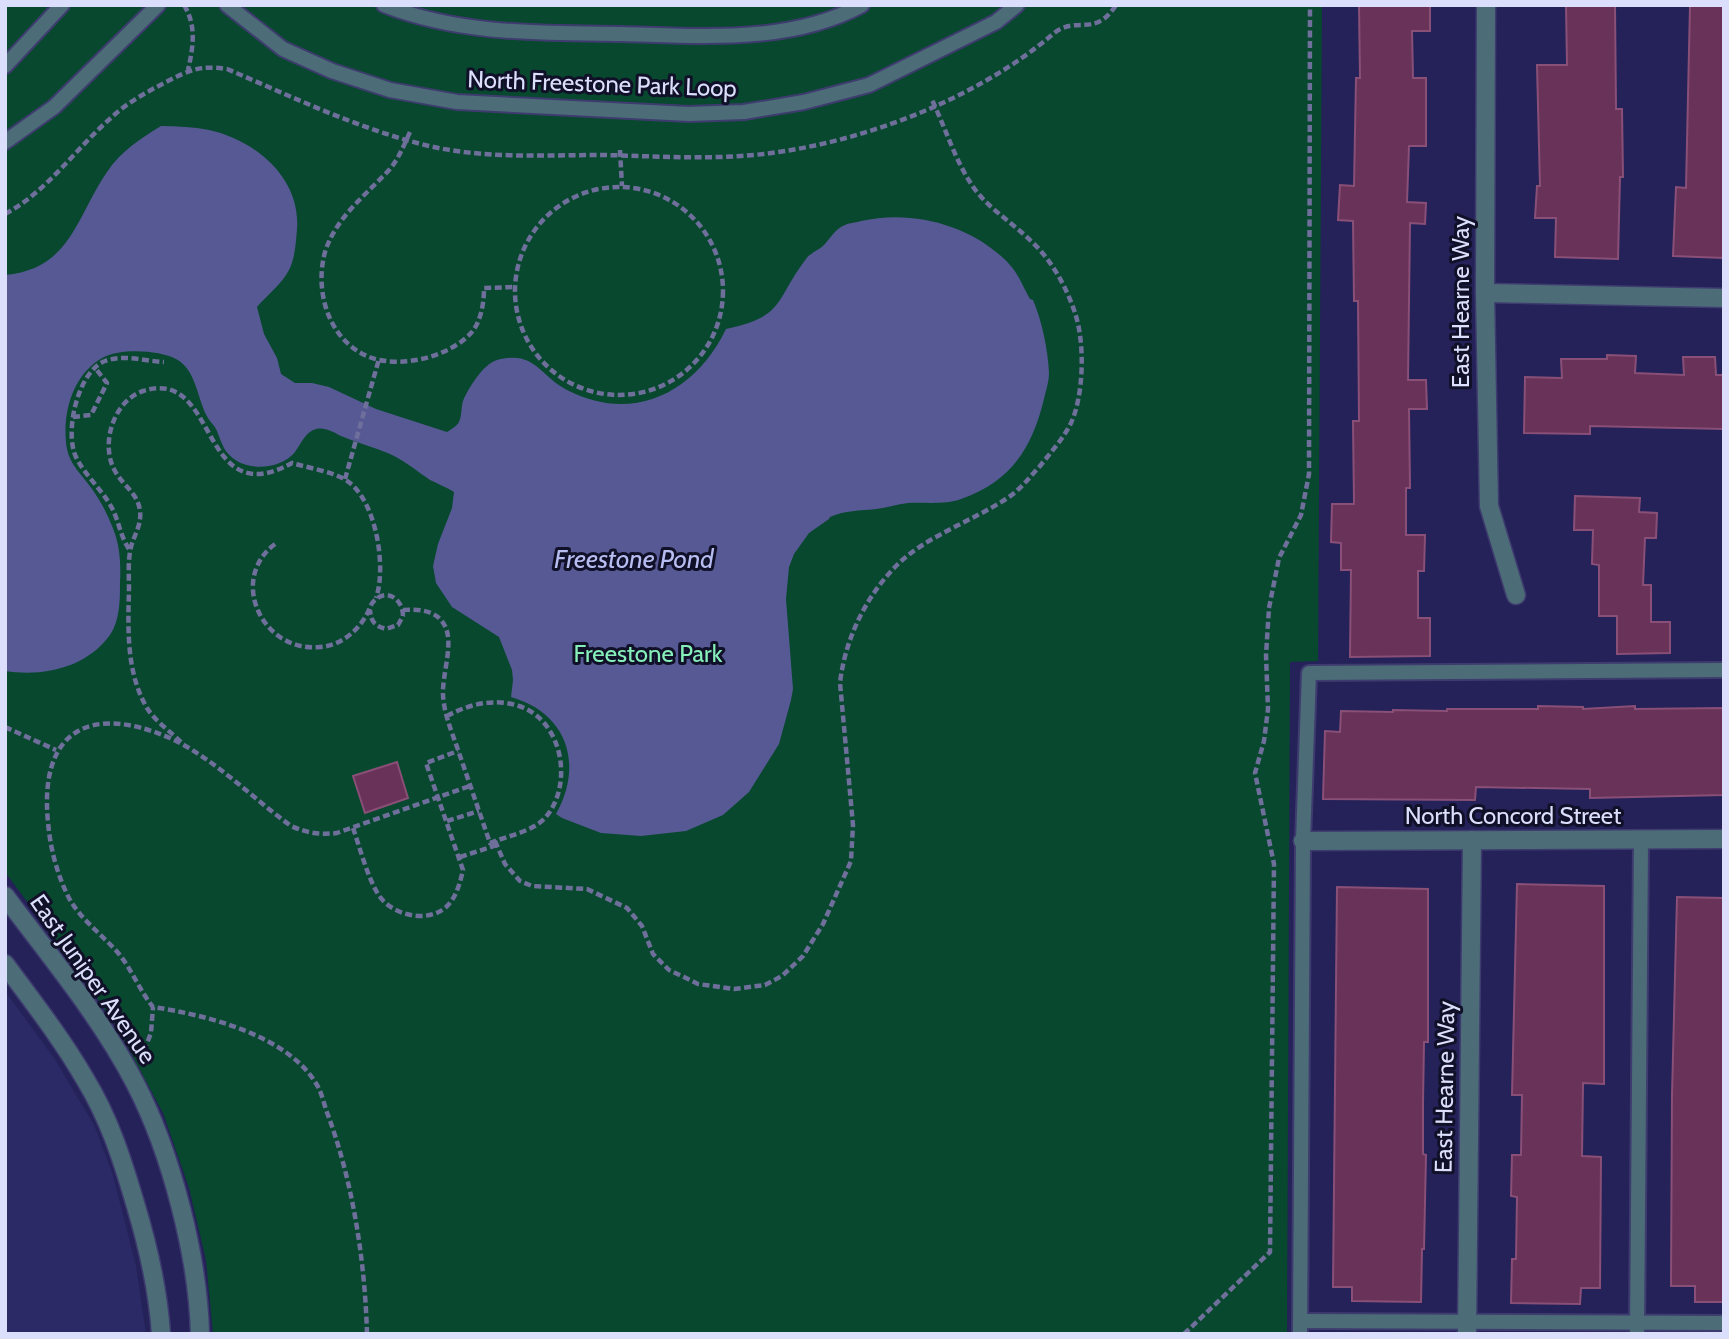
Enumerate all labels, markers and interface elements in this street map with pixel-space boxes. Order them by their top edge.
street label: North Freestone Park Loop [467,64,737,103]
street label: East Hearne Way [1446,216,1475,388]
water label: Freestone Pond [554,543,715,575]
park label: Freestone Park [574,639,723,668]
street label: North Concord Street [1405,801,1621,830]
street label: East Juniper Avenue [24,889,163,1069]
street label: East Hearne Way [1428,1001,1461,1173]

